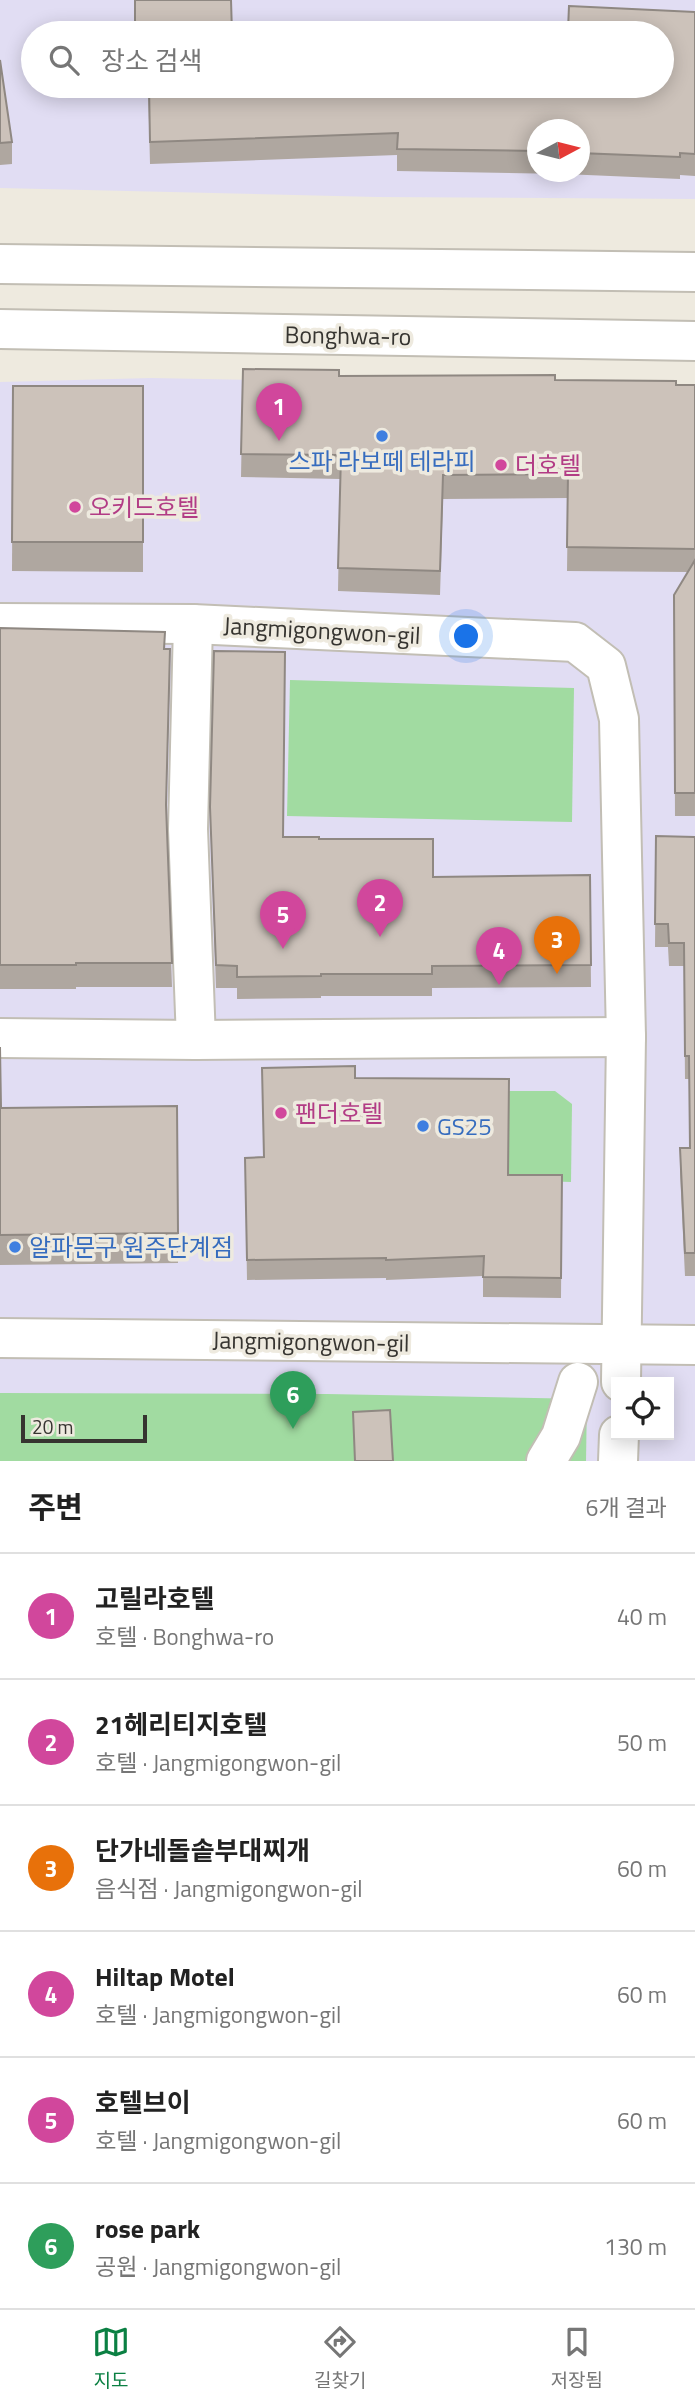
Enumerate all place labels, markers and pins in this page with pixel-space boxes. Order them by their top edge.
pin: 1 [256,383,302,441]
marker: 스파 라보떼 테라피 [374,428,390,444]
place label: 스파 라보떼 테라피 [288,443,476,479]
place label: 더호텔 [515,447,581,483]
marker: 더호텔 [493,457,509,473]
place label: 오키드호텔 [89,489,199,525]
marker: 오키드호텔 [67,499,83,515]
pin: 2 [357,879,403,937]
pin: 5 [260,891,306,949]
pin: 3 [534,916,580,974]
pin: 4 [476,927,522,985]
place label: 팬더호텔 [295,1095,383,1131]
marker: 팬더호텔 [273,1105,289,1121]
place label: GS25 [437,1108,492,1144]
marker: GS25 [415,1118,431,1134]
place label: 알파문구 원주단계점 [29,1229,233,1265]
marker: 알파문구 원주단계점 [7,1239,23,1255]
pin: 6 [270,1371,316,1429]

